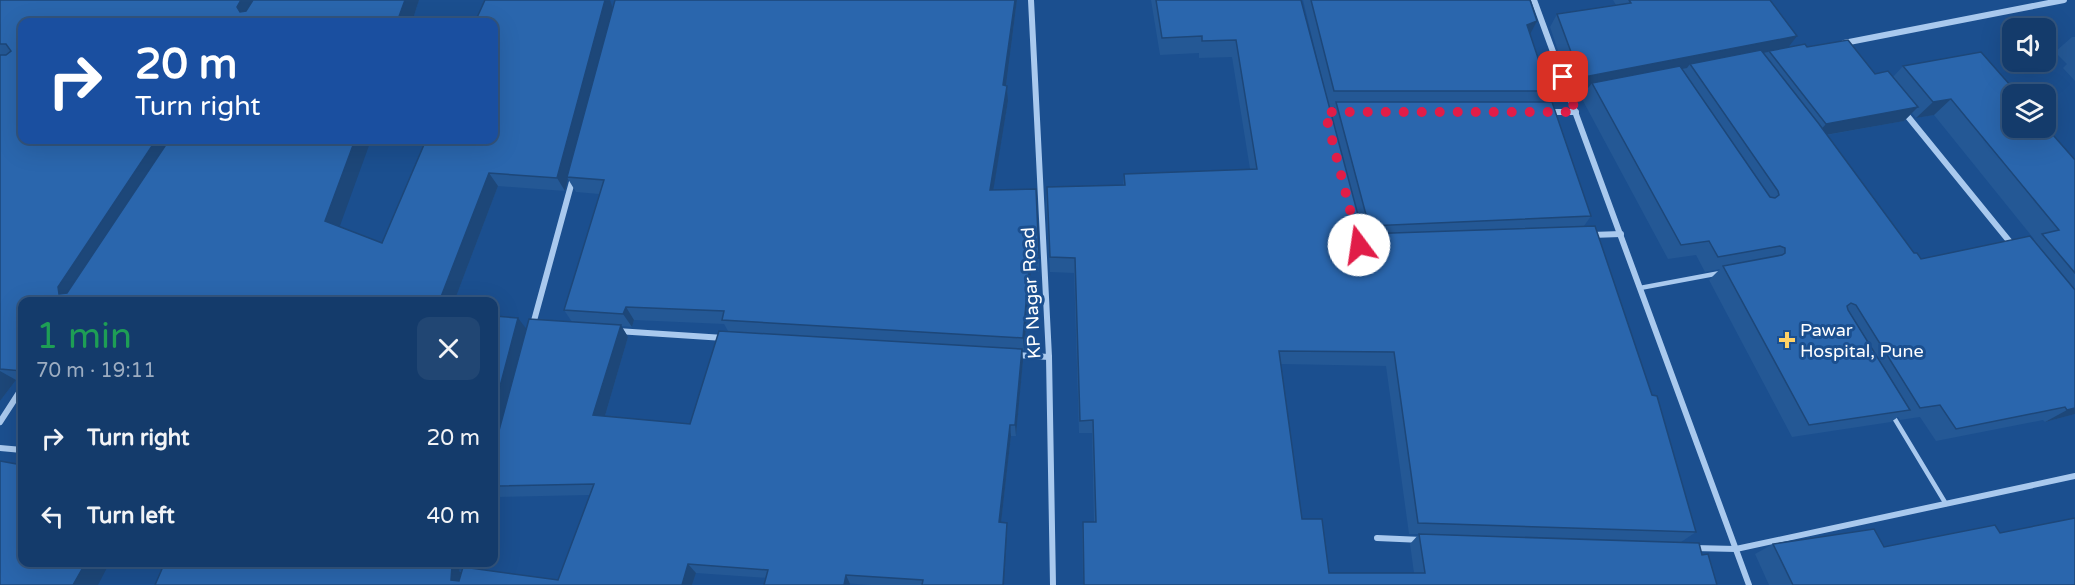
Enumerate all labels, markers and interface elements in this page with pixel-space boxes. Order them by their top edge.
map controls [2002,18,2056,138]
button: sound [2002,18,2056,72]
text: 20 m [135,39,237,90]
icon: right [36,42,114,120]
pin [1537,51,1588,102]
icon: arrive [1546,60,1579,93]
button: layers [2002,84,2056,138]
text: Turn right [135,90,261,123]
position arrow [1327,213,1391,277]
street label: KP Nagar Road [1017,227,1045,359]
text: 1 min [36,315,132,358]
button: close [417,317,480,380]
place label: Pawar Hospital, Pune [1800,319,1924,362]
marker: Pawar Hospital, Pune [1778,331,1796,349]
text: 70 m · 19:11 [36,359,156,383]
icon: right [36,422,69,455]
text: Turn right [87,425,189,451]
text: 20 m [426,425,480,451]
icon: left [36,500,69,533]
text: Turn left [87,503,175,529]
text: 40 m [426,503,480,529]

